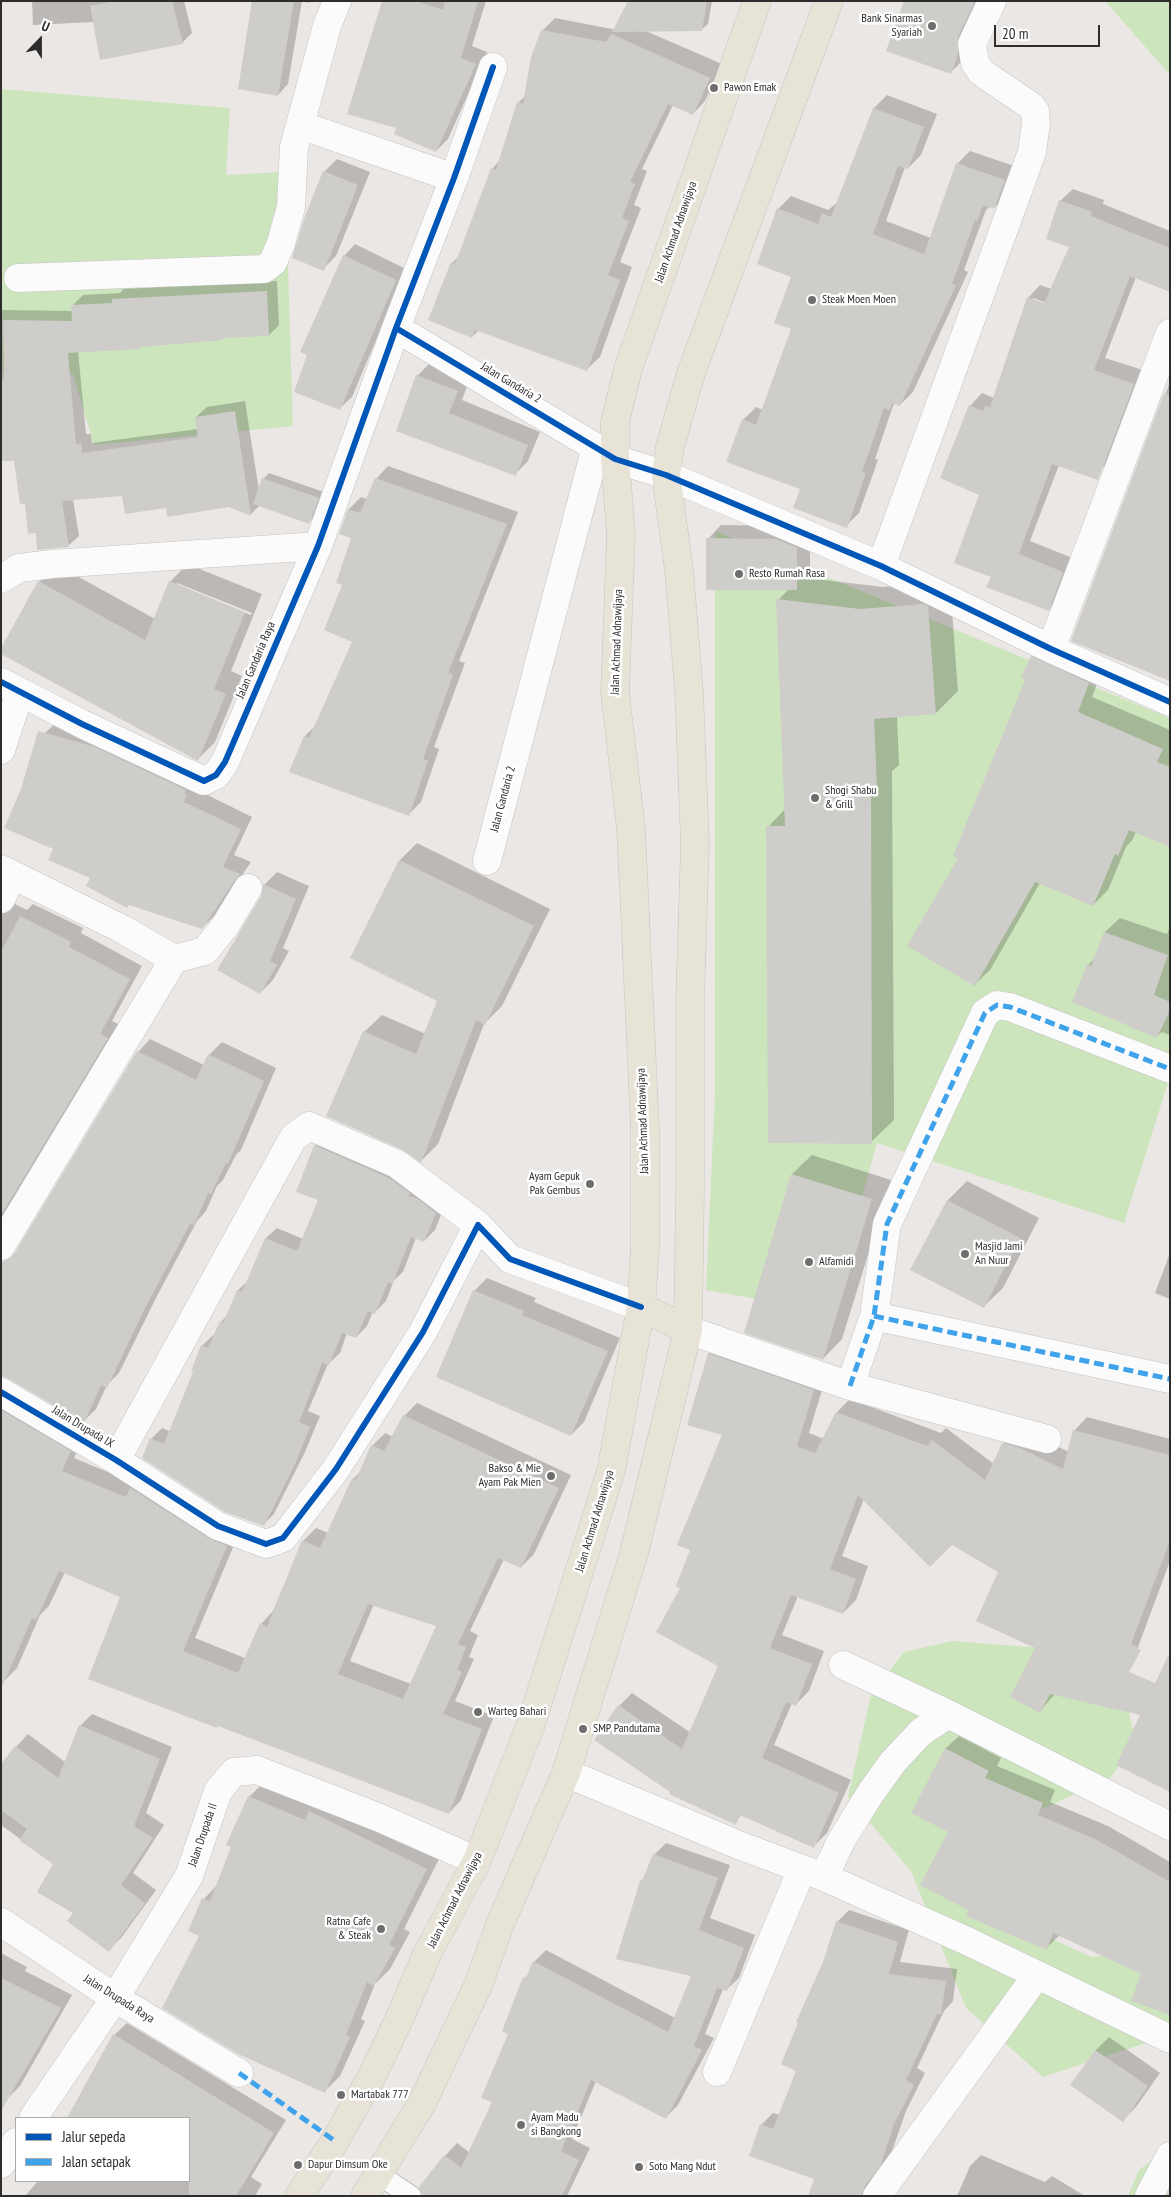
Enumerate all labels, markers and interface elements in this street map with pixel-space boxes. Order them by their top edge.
place label: Bank Sinarmas Syariah [861,12,922,40]
north arrow [15,15,65,65]
scale bar [996,15,1102,47]
text: U [39,16,52,36]
marker: Bank Sinarmas Syariah [926,20,938,32]
text: 20 m [1002,24,1028,43]
place label: Pawon Emak [724,81,776,95]
marker: Pawon Emak [708,82,720,94]
street label: Jalan Achmad Adnawijaya [652,180,700,284]
place label: Steak Moen Moen [822,293,896,307]
marker: Steak Moen Moen [806,294,818,306]
street label: Jalan Gandaria 2 [478,359,544,407]
place label: Resto Rumah Rasa [749,567,825,581]
marker: Resto Rumah Rasa [733,568,745,580]
street label: Jalan Achmad Adnawijaya [608,589,626,695]
street label: Jalan Gandaria Raya [233,619,279,701]
street label: Jalan Gandaria 2 [487,764,519,834]
place label: Shogi Shabu & Grill [825,784,877,812]
marker: Shogi Shabu & Grill [809,792,821,804]
street label: Jalan Achmad Adnawijaya [634,1068,652,1174]
place label: Ayam Gepuk Pak Gembus [529,1170,580,1198]
marker: Ayam Gepuk Pak Gembus [584,1178,596,1190]
place label: Masjid Jami An Nuur [975,1240,1023,1268]
marker: Masjid Jami An Nuur [959,1248,971,1260]
place label: Alfamidi [819,1255,854,1269]
marker: Alfamidi [803,1256,815,1268]
street label: Jalan Drupada IX [50,1403,116,1451]
place label: Bakso & Mie Ayam Pak Mien [478,1462,541,1490]
street label: Jalan Achmad Adnawijaya [573,1468,617,1574]
marker: Bakso & Mie Ayam Pak Mien [545,1470,557,1482]
place label: Warteg Bahari [488,1705,546,1719]
marker: Warteg Bahari [472,1706,484,1718]
place label: SMP Pandutama [593,1722,660,1736]
marker: SMP Pandutama [577,1723,589,1735]
street label: Jalan Drupada II [185,1801,221,1869]
street label: Jalan Achmad Adnawijaya [425,1850,485,1950]
place label: Ratna Cafe & Steak [326,1915,371,1943]
marker: Ratna Cafe & Steak [375,1923,387,1935]
street label: Jalan Drupada Raya [81,1972,157,2026]
place label: Martabak 777 [351,2088,409,2102]
marker: Martabak 777 [335,2089,347,2101]
place label: Ayam Madu si Bangkong [531,2111,581,2139]
legend [15,2117,190,2182]
marker: Ayam Madu si Bangkong [515,2119,527,2131]
text: Jalur sepeda [62,2127,125,2146]
text: Jalan setapak [62,2152,131,2171]
place label: Dapur Dimsum Oke [308,2158,388,2172]
marker: Dapur Dimsum Oke [292,2159,304,2171]
place label: Soto Mang Ndut [649,2160,716,2174]
marker: Soto Mang Ndut [633,2161,645,2173]

